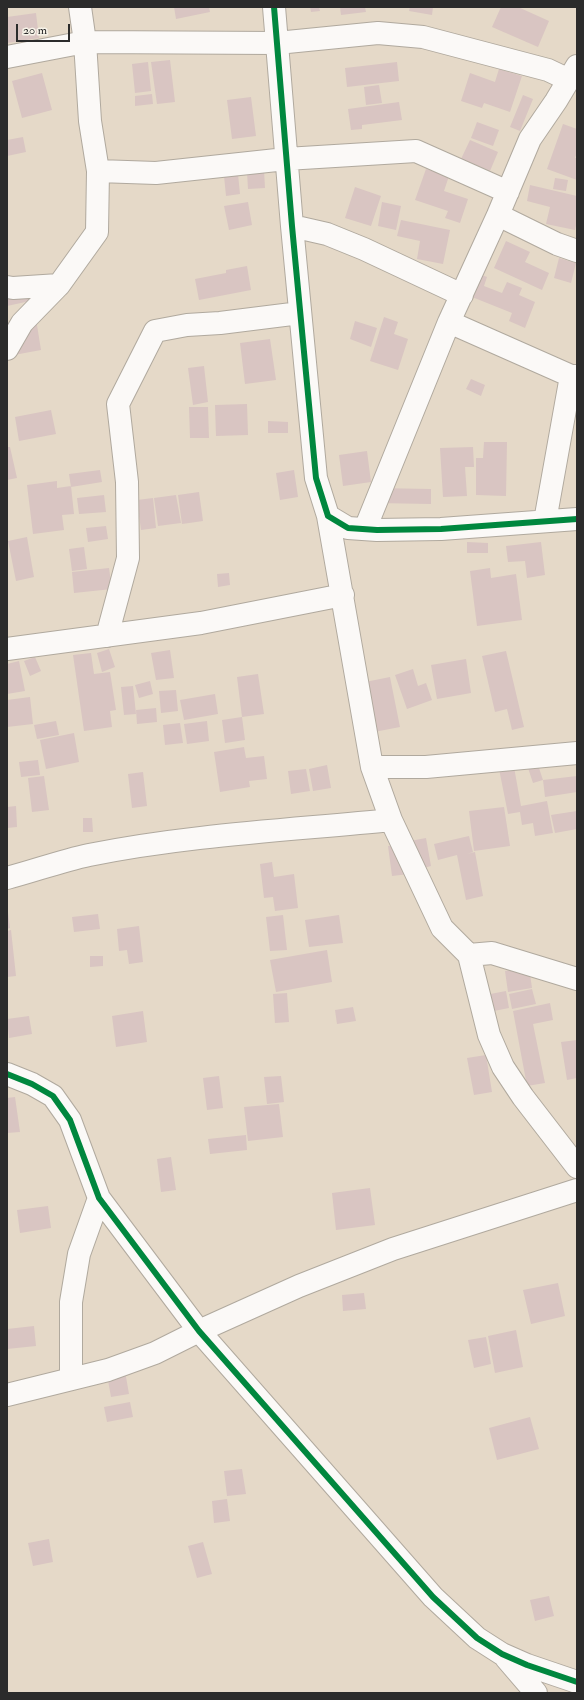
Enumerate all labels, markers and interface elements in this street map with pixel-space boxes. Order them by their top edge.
scale bar [18,16,72,42]
text: 20 m [23,23,47,38]

